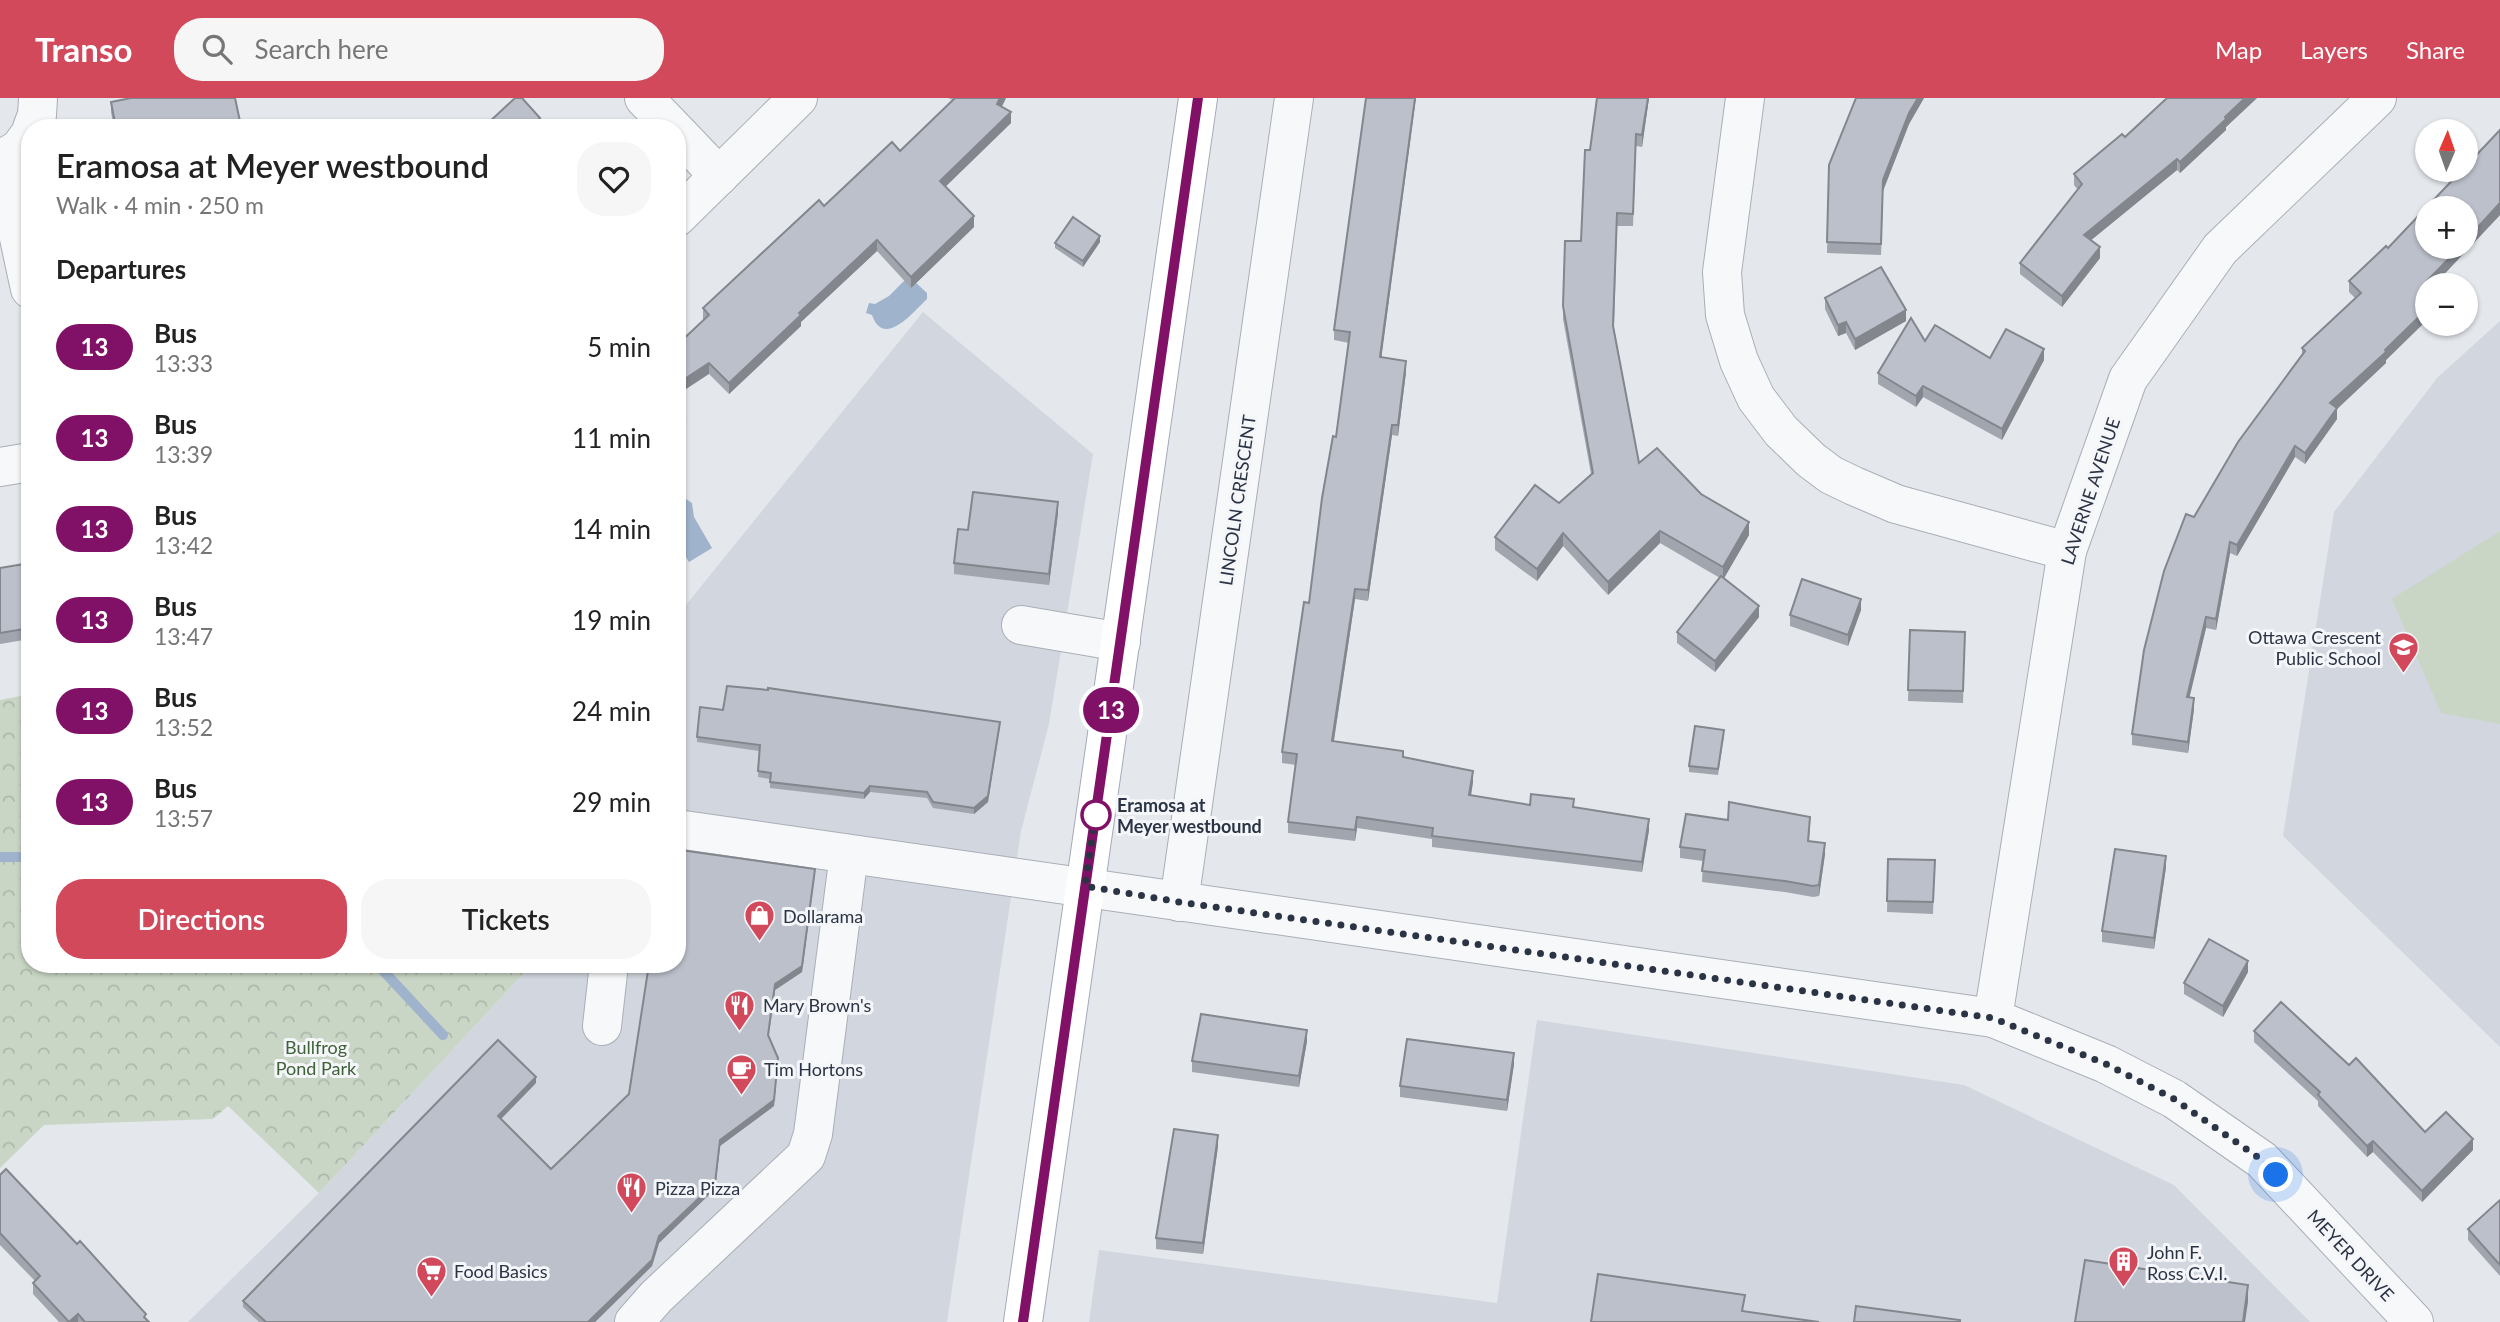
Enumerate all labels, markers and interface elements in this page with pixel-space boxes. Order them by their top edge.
search box [174,18,664,81]
text: Transo [35,29,132,69]
icon: search [198,30,236,68]
text: Search here [254,33,388,65]
text: Map [2215,35,2262,64]
text: Layers [2300,35,2368,64]
text: Share [2406,35,2465,64]
north arrow [2415,119,2478,182]
map controls [2415,119,2478,336]
button: heart [577,142,651,216]
text: Eramosa at Meyer westbound [56,145,489,185]
text: Walk · 4 min · 250 m [56,191,264,219]
button: + [2415,196,2478,259]
text: Departures [56,253,186,285]
button: − [2415,273,2478,336]
text: Bus [154,317,197,349]
text: 5 min [587,331,651,363]
text: 13 [81,332,108,361]
text: 13:33 [154,349,213,377]
text: Bus [154,408,197,440]
street label: LINCOLN CRESCENT [1214,413,1260,587]
street label: LAVERNE AVENUE [2056,415,2124,567]
text: 11 min [572,422,651,454]
text: 13 [81,423,108,452]
text: 13:39 [154,440,213,468]
text: Bus [154,499,197,531]
text: 14 min [572,513,651,545]
text: 13 [81,514,108,543]
text: 13:42 [154,531,213,559]
text: Bus [154,590,197,622]
text: 19 min [572,604,651,636]
text: 13 [81,605,108,634]
text: 13:47 [154,622,213,650]
place label: Ottawa Crescent Public School [2248,626,2382,669]
school or university icon: Ottawa Crescent Public School [2387,630,2421,674]
text: Bus [154,681,197,713]
line badge: 13 [1080,687,1142,733]
text: 24 min [572,695,651,727]
text: 13 [1097,695,1125,724]
text: 13 [81,696,108,725]
text: 13:52 [154,713,213,741]
text: Bus [154,772,197,804]
text: 29 min [572,786,651,818]
text: 13 [81,787,108,816]
place label: Eramosa at Meyer westbound [1117,794,1262,837]
marker: Eramosa at Meyer westbound [1081,800,1111,830]
text: 13:57 [154,804,213,832]
button: Directions [56,879,347,959]
button: Tickets [361,879,651,959]
shop icon: Dollarama [743,899,777,943]
place label: Dollarama [783,905,863,927]
restaurant icon: Mary Brown's [723,988,757,1032]
place label: Mary Brown's [763,994,872,1016]
park label: Bullfrog Pond Park [276,1036,357,1079]
cafe icon: Tim Hortons [724,1052,758,1096]
place label: Tim Hortons [764,1058,863,1080]
your location [2258,1157,2293,1192]
restaurant icon: Pizza Pizza [615,1171,649,1215]
place label: Pizza Pizza [655,1177,740,1199]
street label: MEYER DRIVE [2303,1205,2399,1305]
place label: John F. Ross C.V.I. [2147,1241,2227,1284]
building icon: John F. Ross C.V.I. [2107,1245,2141,1289]
supermarket icon: Food Basics [414,1254,448,1298]
place label: Food Basics [454,1260,548,1282]

